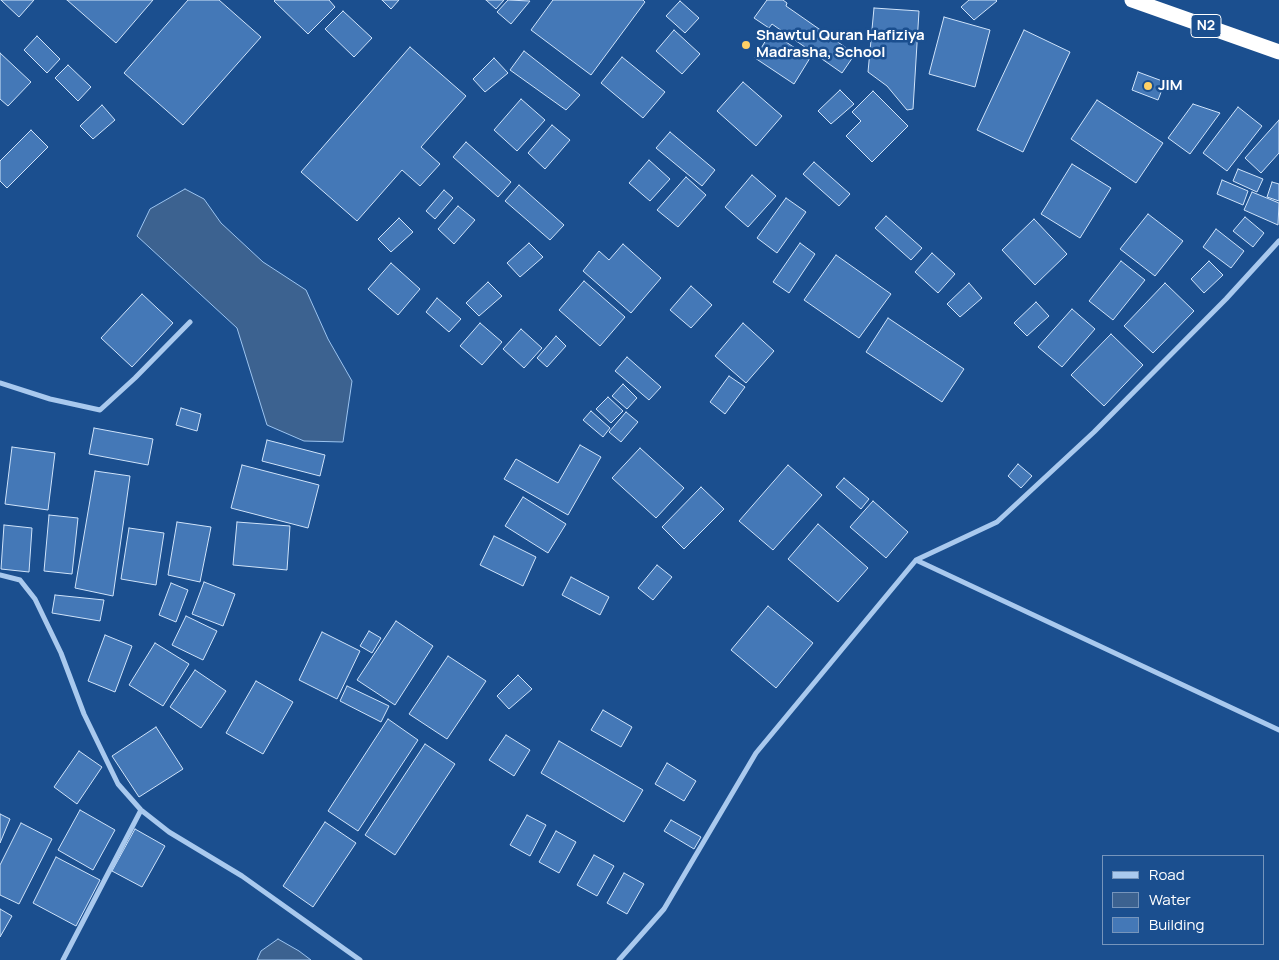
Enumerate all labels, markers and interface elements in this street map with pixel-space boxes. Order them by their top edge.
road number: N2 [1191,15,1221,38]
place label: Shawtul Quran Hafiziya Madrasha, School [756,27,925,62]
marker: Shawtul Quran Hafiziya Madrasha, School [740,39,752,51]
place label: JIM [1158,77,1183,95]
marker: JIM [1142,80,1154,92]
legend [1102,855,1264,945]
text: Road [1149,864,1185,885]
text: Water [1149,889,1191,910]
text: Building [1149,914,1204,935]

